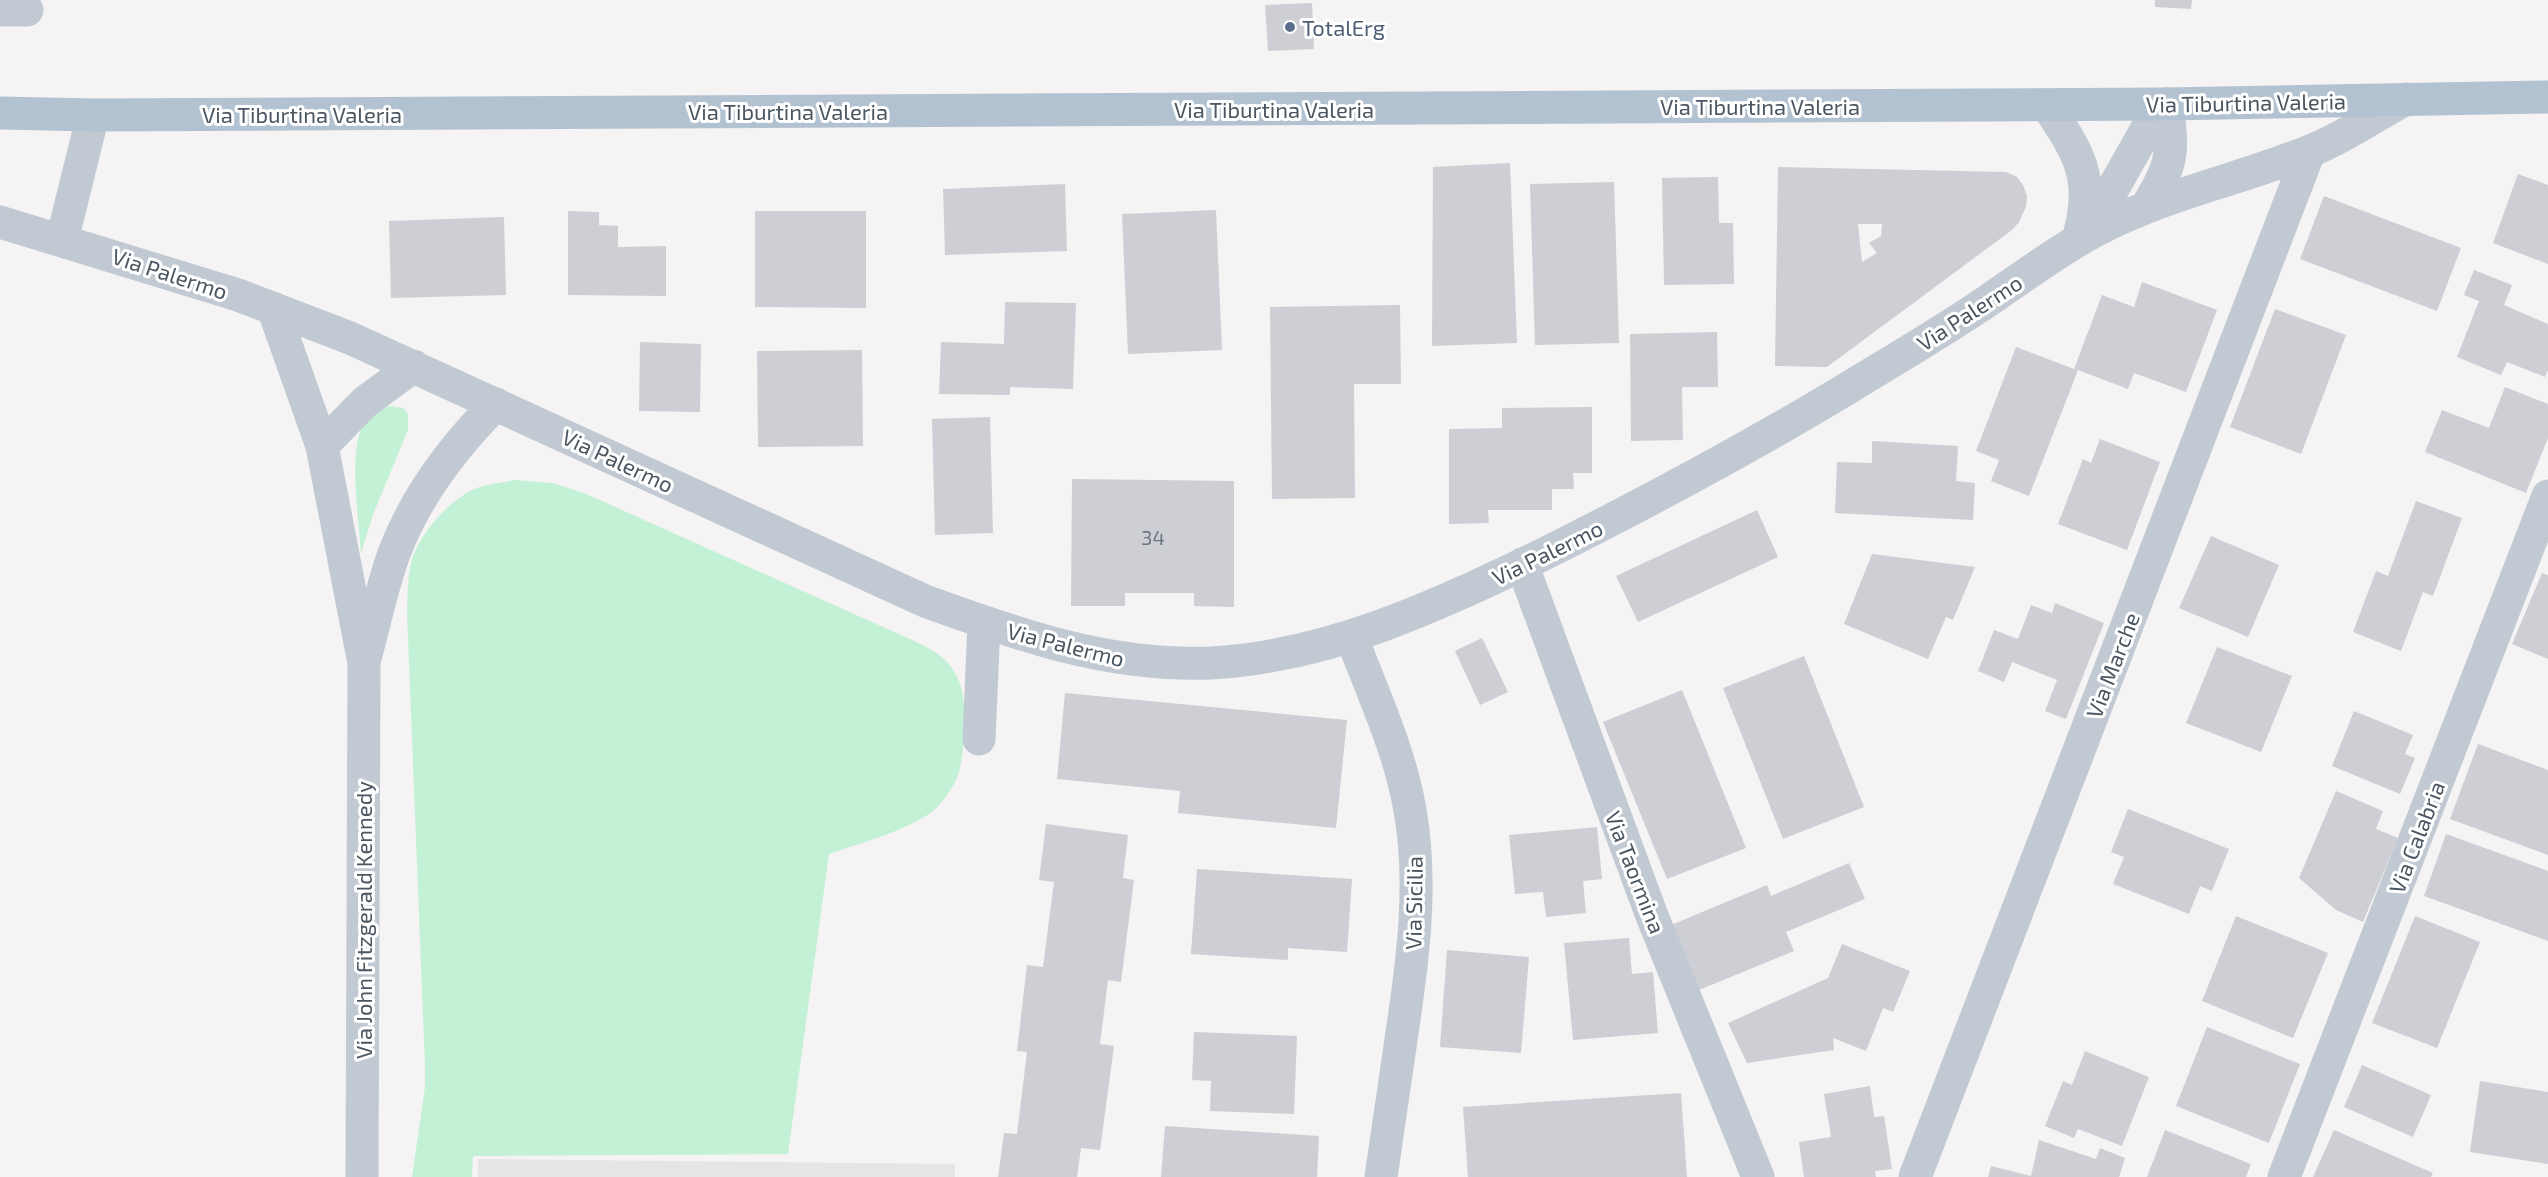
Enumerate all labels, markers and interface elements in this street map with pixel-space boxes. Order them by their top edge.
place label: TotalErg [1302,14,1385,40]
marker: TotalErg [1283,20,1297,34]
street label: Via Tiburtina Valeria [2146,87,2346,117]
street label: Via Tiburtina Valeria [1660,93,1860,119]
street label: Via Tiburtina Valeria [1174,96,1374,122]
street label: Via Tiburtina Valeria [688,98,888,124]
street label: Via Tiburtina Valeria [202,101,402,127]
street label: Via Palermo [109,242,231,304]
street label: Via Palermo [1912,268,2026,356]
street label: Via Palermo [558,423,678,497]
street label: Via Palermo [1487,514,1607,590]
house number: 34 [1141,525,1165,549]
street label: Via Marche [2080,608,2144,722]
street label: Via Palermo [1005,617,1127,671]
street label: Via Calabria [2383,777,2449,897]
street label: Via John Fitzgerald Kennedy [350,781,376,1059]
street label: Via Taormina [1601,807,1671,937]
street label: Via Sicilia [1399,856,1427,950]

